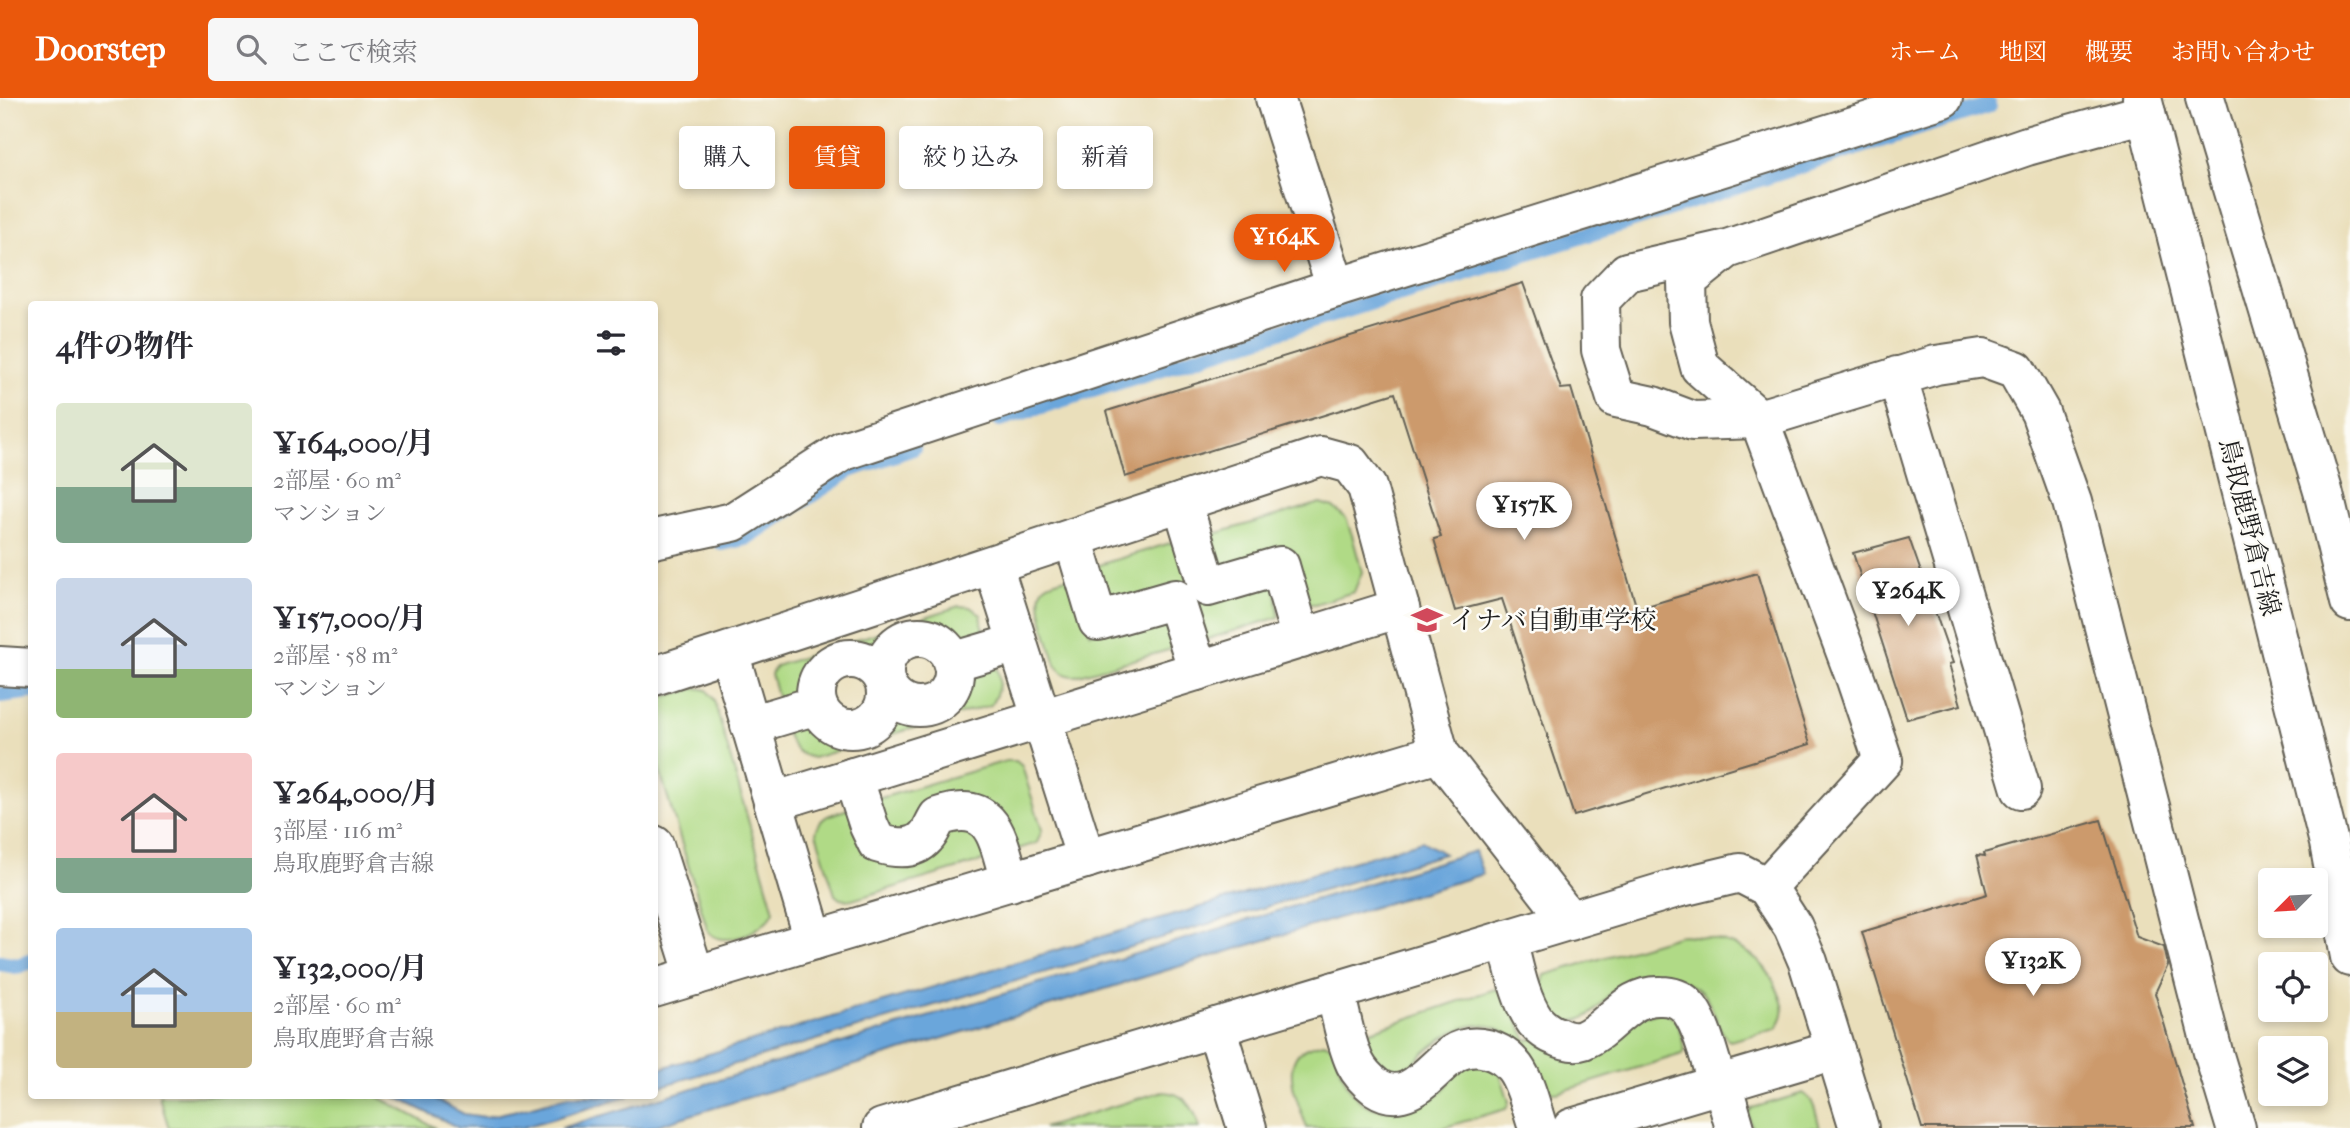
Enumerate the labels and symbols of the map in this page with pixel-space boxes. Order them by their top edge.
pin: ¥164K [1235,214,1333,274]
street label: 鳥取鹿野倉吉線 [2212,435,2287,619]
pin: ¥157K [1475,482,1573,542]
pin: ¥264K [1859,568,1957,628]
school or university icon: イナバ自動車学校 [1410,603,1444,637]
place label: イナバ自動車学校 [1450,605,1656,636]
north arrow [2258,868,2328,938]
pin: ¥132K [1984,939,2082,998]

